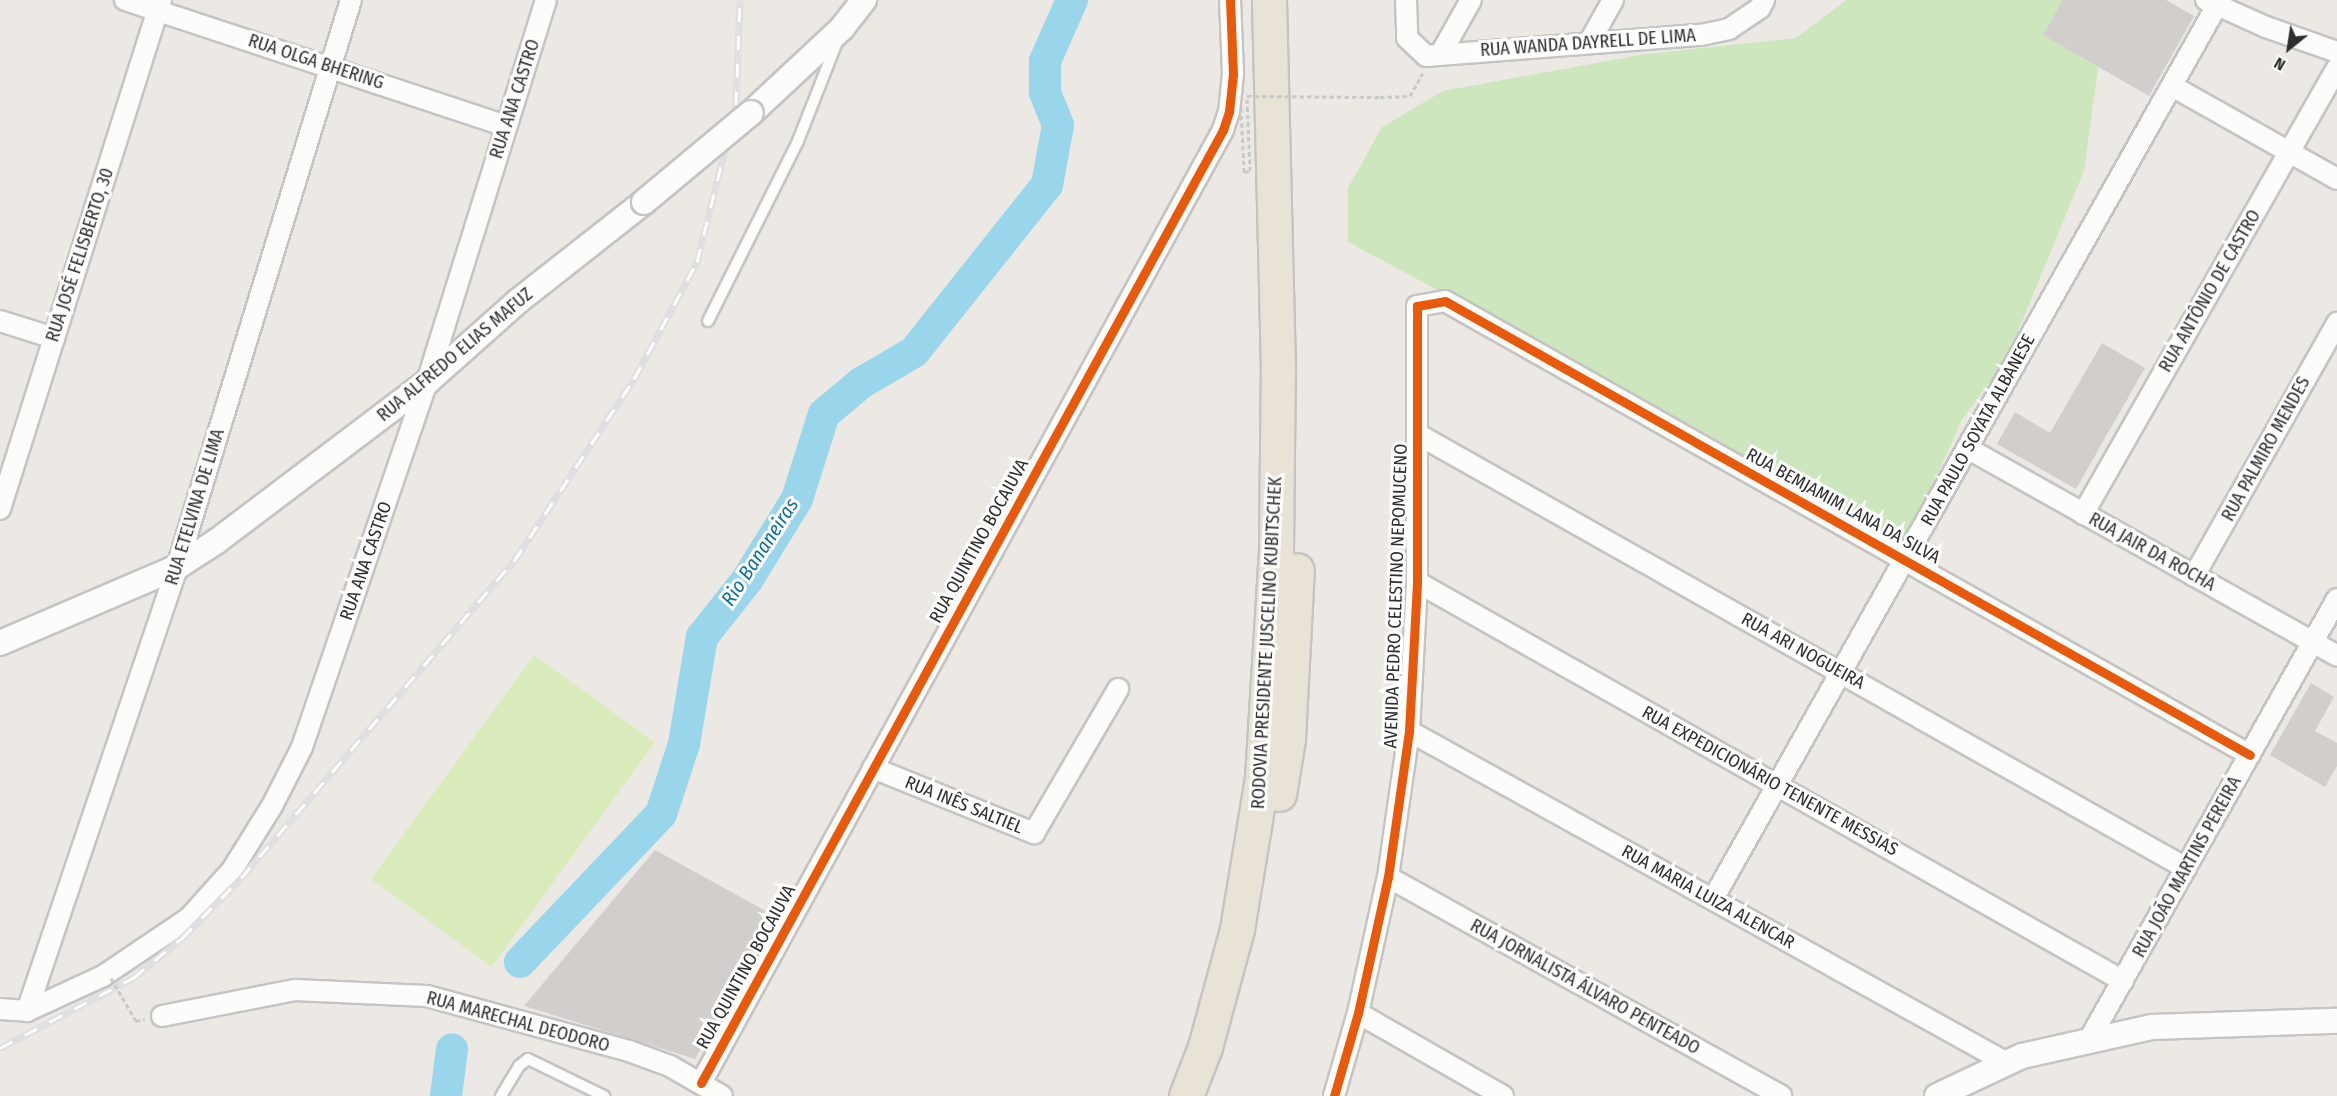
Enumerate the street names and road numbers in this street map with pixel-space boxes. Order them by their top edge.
street label: RUA WANDA DAYRELL DE LIMA [1480,25,1696,61]
street label: RUA OLGA BHERING [246,30,386,94]
street label: RUA ANA CASTRO [486,37,544,161]
street label: RUA JOSÉ FELISBERTO, 30 [42,165,118,345]
street label: RUA ANTÔNIO DE CASTRO [2155,206,2265,376]
street label: RUA ALFREDO ELIAS MAFUZ [373,284,537,426]
street label: RUA PAULO SOYATA ALBANESE [1916,331,2040,529]
street label: RUA PALMIRO MENDES [2217,373,2315,525]
street label: RUA ETELVINA DE LIMA [161,426,229,588]
street label: AVENIDA PEDRO CELESTINO NEPOMUCENO [1380,443,1412,749]
street label: RUA BEMJAMIM LANA DA SILVA [1742,444,1944,568]
street label: RUA QUINTINO BOCAIUVA [925,455,1033,627]
street label: RODOVIA PRESIDENTE JUSCELINO KUBITSCHEK [1248,476,1286,810]
street label: RUA ANA CASTRO [336,499,396,623]
street label: RUA JAIR DA ROCHA [2085,508,2219,596]
street label: RUA ARI NOGUEIRA [1738,608,1868,694]
street label: RUA EXPEDICIONÁRIO TENENTE MESSIAS [1638,701,1902,861]
street label: RUA INÊS SALTIEL [902,772,1026,838]
street label: RUA JOÃO MARTINS PEREIRA [2128,773,2246,961]
street label: RUA MARIA LUIZA ALENCAR [1618,840,1798,954]
street label: RUA QUINTINO BOCAIUVA [692,881,800,1053]
street label: RUA JORNALISTA ÁLVARO PENTEADO [1466,915,1704,1059]
street label: RUA MARECHAL DEODORO [424,987,612,1057]

